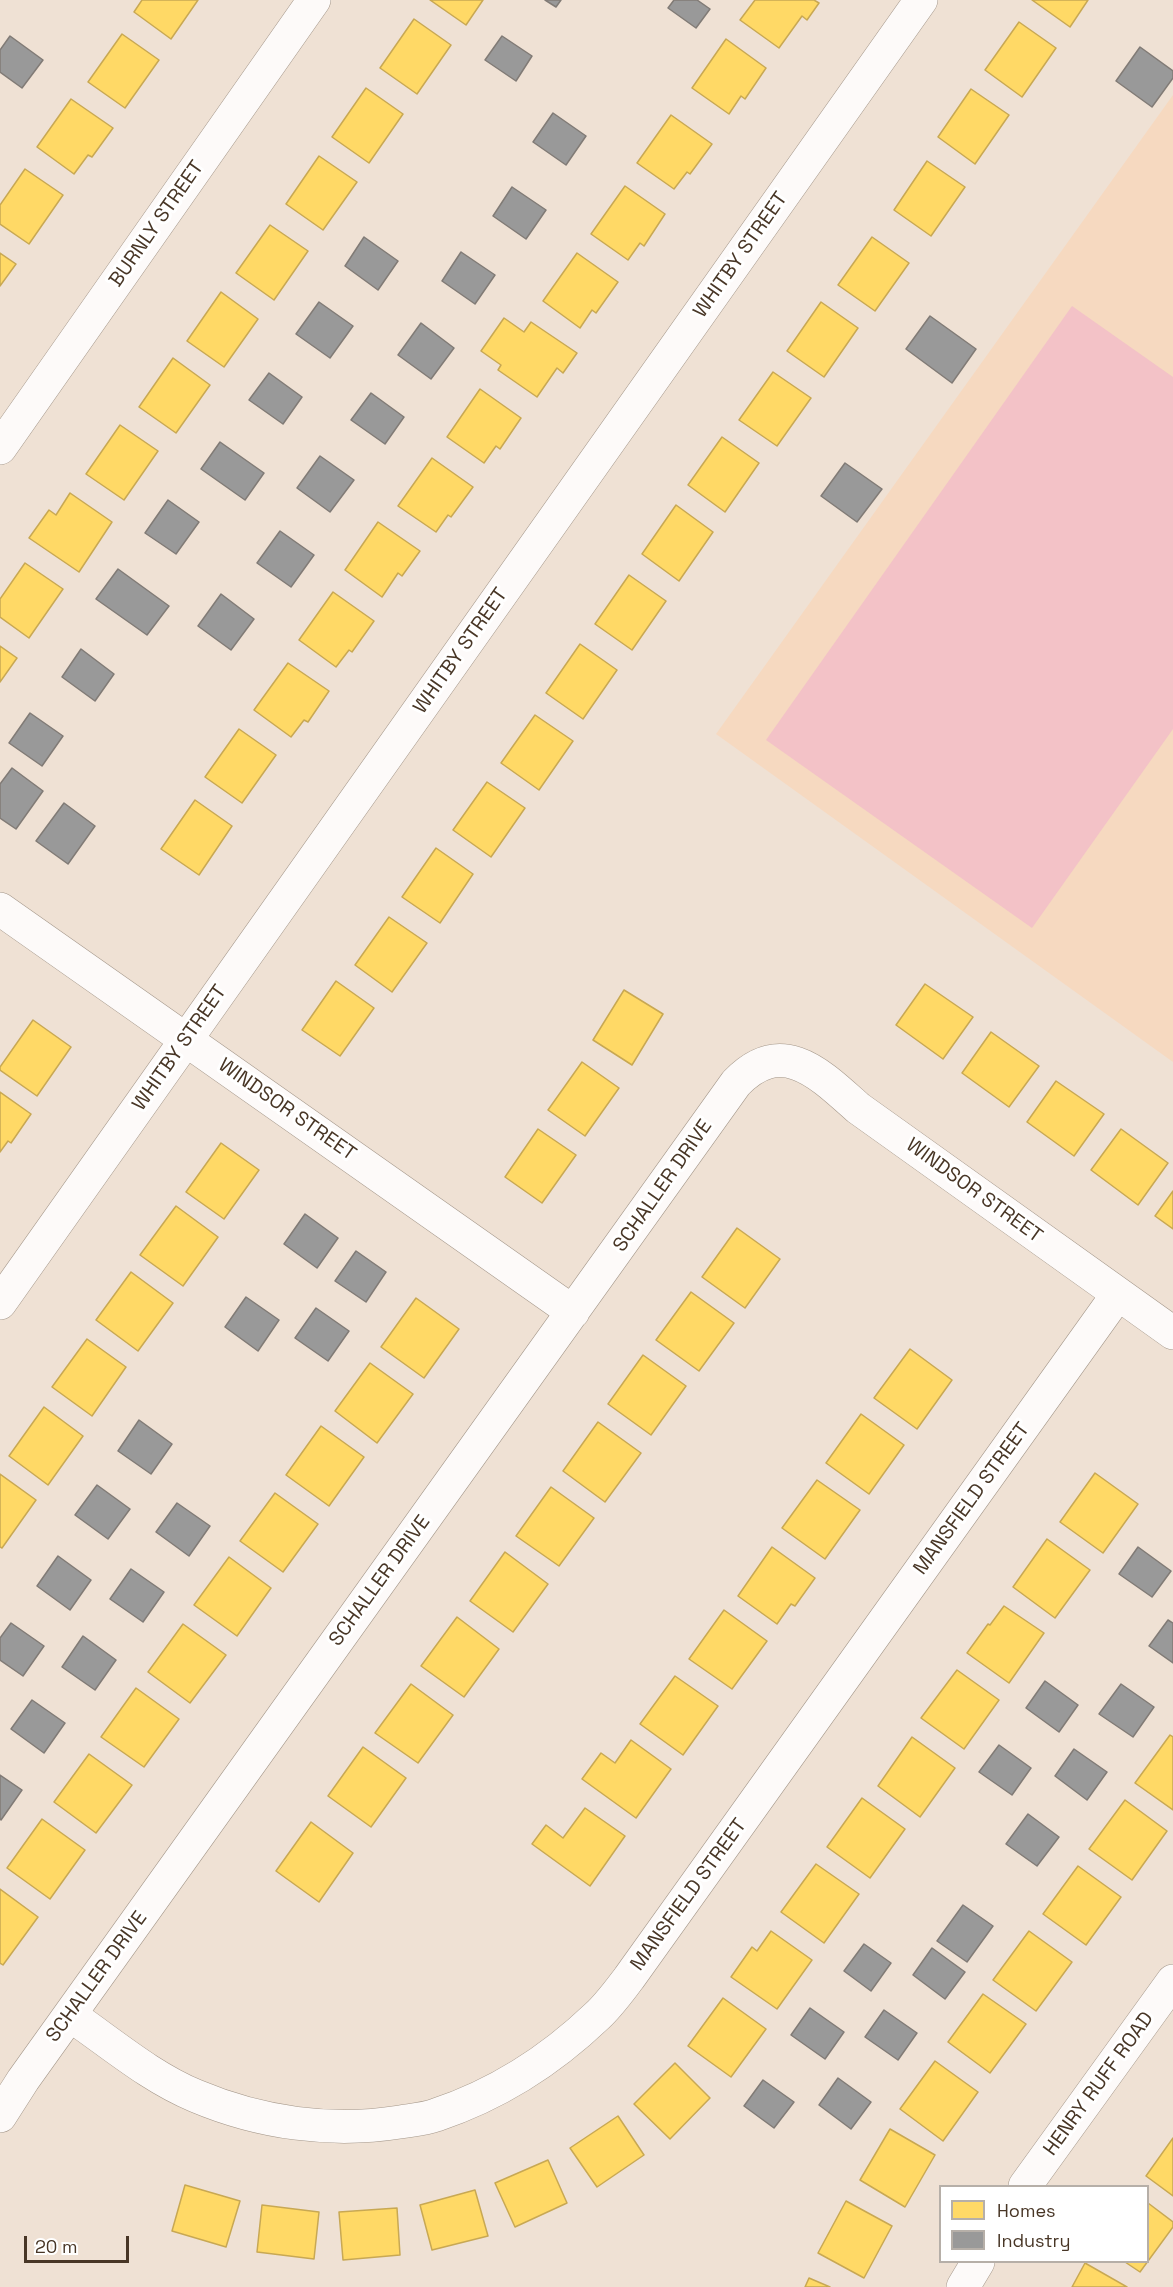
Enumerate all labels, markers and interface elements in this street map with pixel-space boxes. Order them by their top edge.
street label: BURNLY STREET [105,156,209,292]
street label: WHITBY STREET [689,188,793,322]
street label: WHITBY STREET [409,584,513,718]
street label: WHITBY STREET [128,981,232,1115]
street label: WINDSOR STREET [214,1054,360,1166]
street label: SCHALLER DRIVE [608,1115,718,1257]
street label: WINDSOR STREET [901,1133,1047,1249]
street label: MANSFIELD STREET [909,1418,1035,1580]
street label: SCHALLER DRIVE [324,1511,436,1651]
street label: MANSFIELD STREET [626,1814,752,1976]
street label: SCHALLER DRIVE [41,1907,153,2047]
street label: HENRY RUFF ROAD [1039,2007,1159,2161]
legend [939,2185,1149,2263]
text: Homes [997,2199,1056,2222]
scale bar [27,2224,132,2262]
text: Industry [997,2229,1070,2252]
text: 20 m [35,2235,78,2258]

